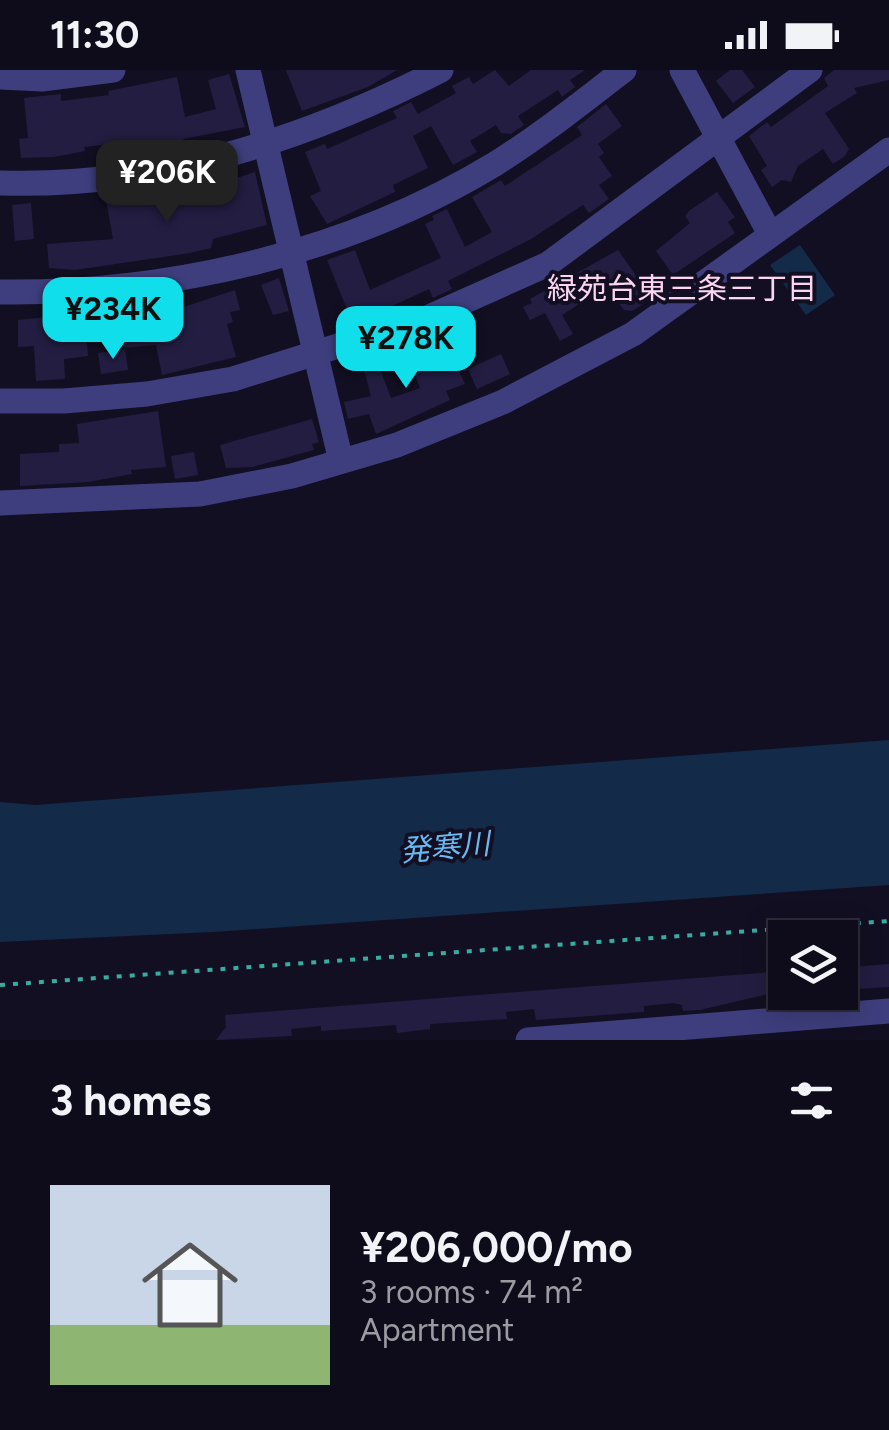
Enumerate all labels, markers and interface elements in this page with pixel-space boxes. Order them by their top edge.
text: 11:30 [50,12,139,58]
pin: ¥206K [97,140,237,225]
text: ¥206K [118,153,216,191]
district label: 緑苑台東三条三丁目 [547,270,817,307]
pin: ¥234K [43,277,183,362]
text: ¥234K [65,290,161,328]
pin: ¥278K [336,306,476,391]
text: ¥278K [358,319,454,357]
water label: 発寒川 [399,824,494,869]
map controls [768,920,858,1010]
button: layers [768,920,858,1010]
icon: filters [784,1073,839,1128]
text: 3 homes [50,1075,211,1126]
text: ¥206,000/mo [360,1222,633,1273]
icon: home [130,1225,250,1345]
text: 3 rooms · 74 m² [360,1273,583,1311]
text: Apartment [360,1311,514,1349]

